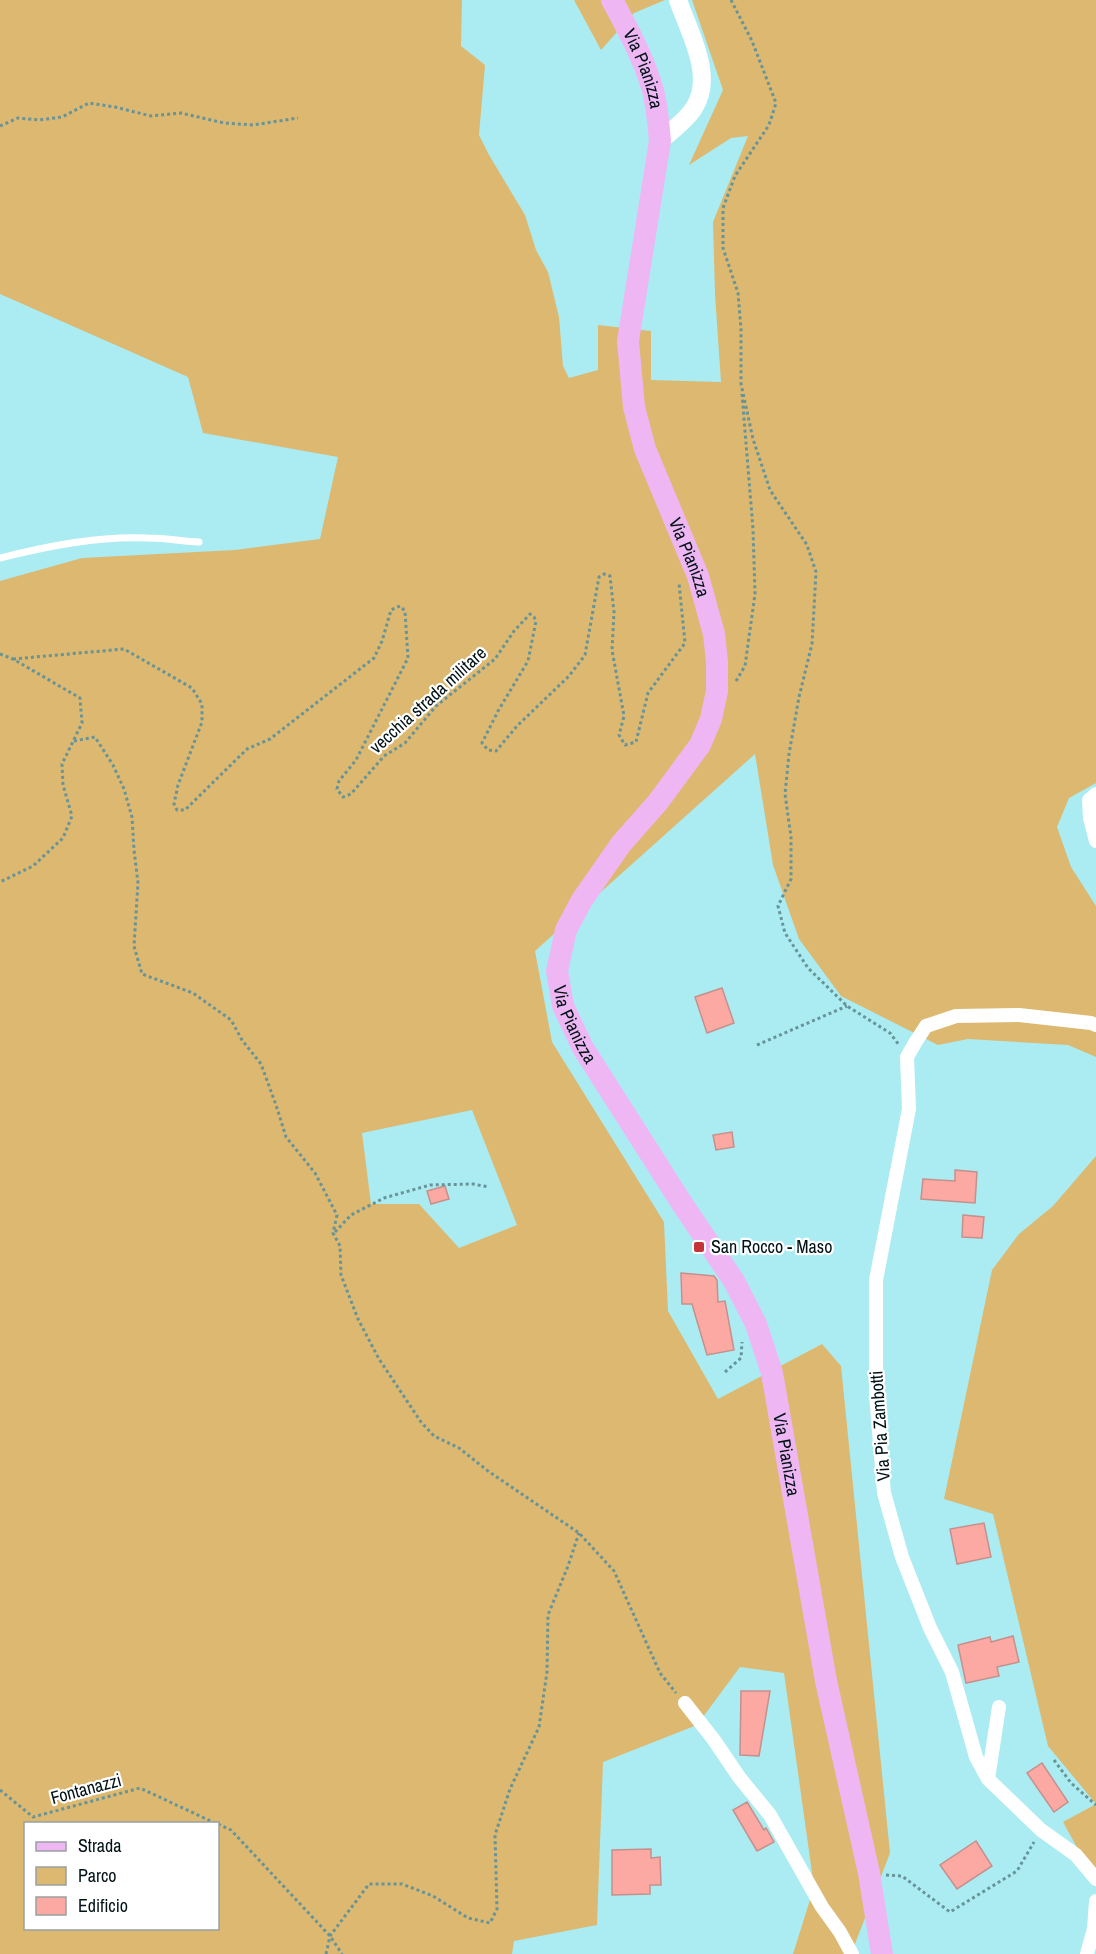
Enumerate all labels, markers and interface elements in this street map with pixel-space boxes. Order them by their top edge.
street label: Via Pianizza [617,24,669,110]
street label: Via Pianizza [663,514,716,600]
street label: vecchia strada militare [364,640,492,759]
street label: Via Pianizza [548,983,603,1068]
place label: San Rocco - Maso [711,1234,832,1259]
marker: San Rocco - Maso [692,1240,706,1254]
street label: Via Pia Zambotti [863,1370,896,1482]
street label: Via Pianizza [767,1411,806,1498]
street label: Fontanazzi [48,1767,124,1810]
legend [24,1822,219,1930]
text: Strada [78,1833,122,1858]
text: Parco [78,1863,117,1888]
text: Edificio [78,1893,128,1918]

